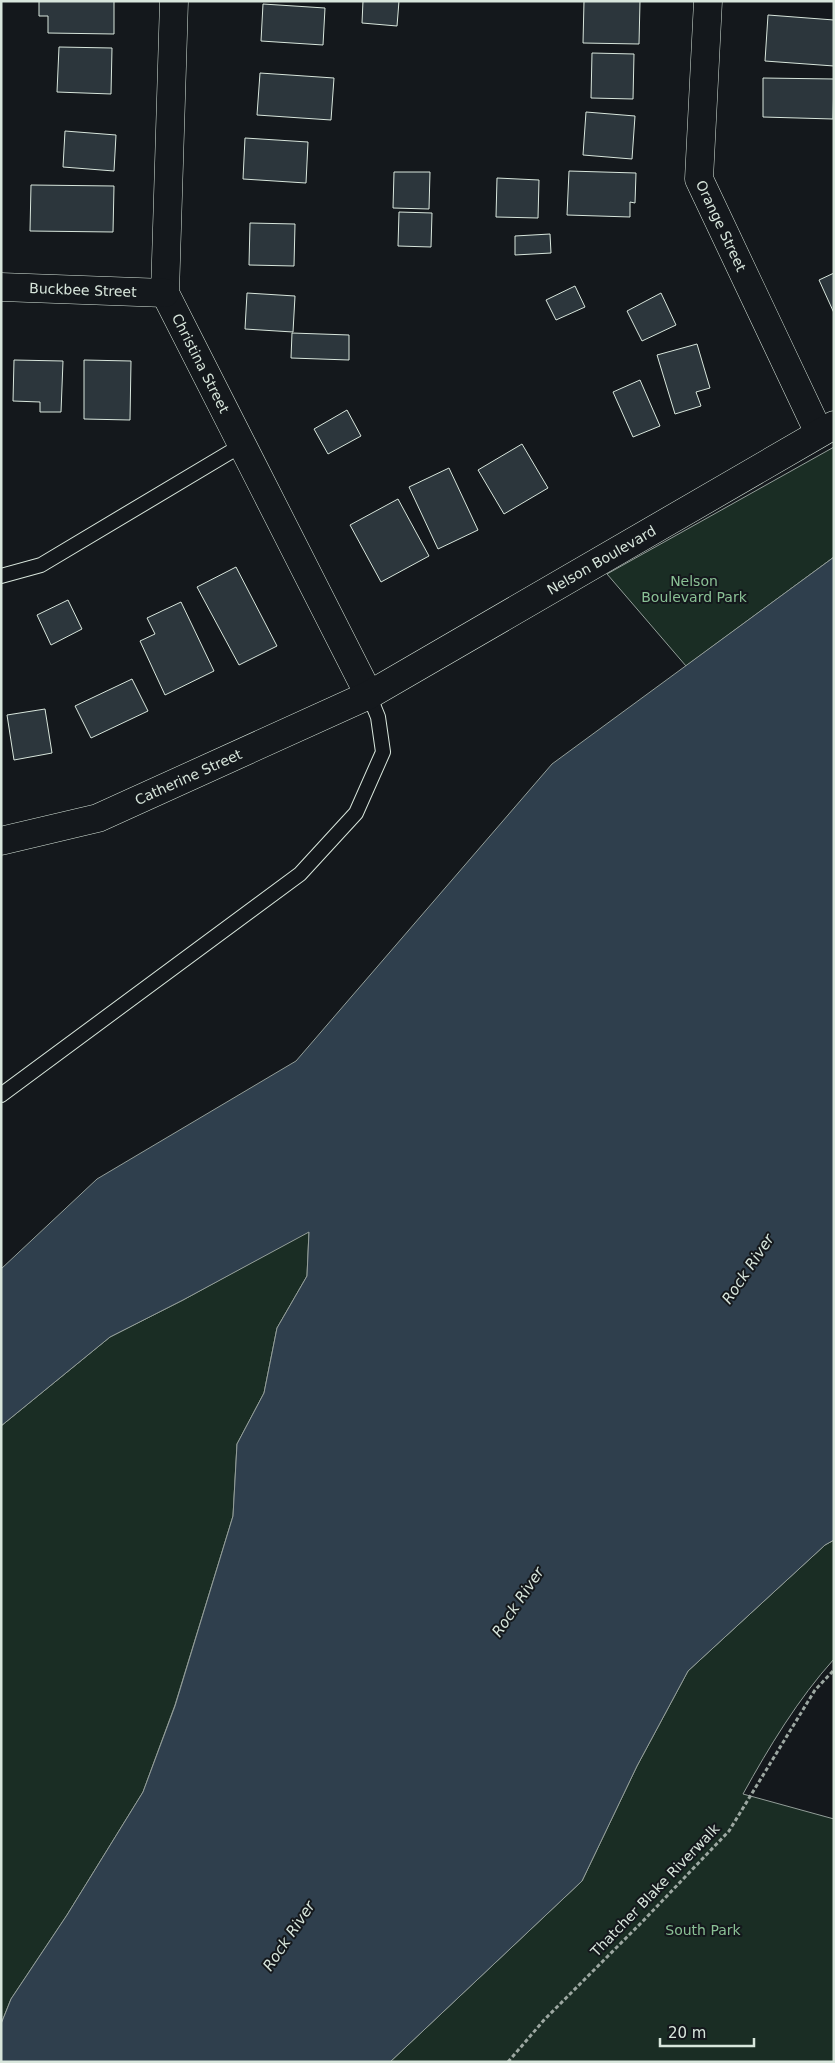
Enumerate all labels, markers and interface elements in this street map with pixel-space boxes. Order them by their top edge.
street label: Orange Street [693,178,750,274]
street label: Buckbee Street [29,280,137,300]
street label: Christina Street [169,311,233,416]
street label: Nelson Boulevard [544,522,659,598]
park label: Nelson Boulevard Park [641,573,748,605]
street label: Catherine Street [133,746,245,808]
water label: Rock River [718,1230,778,1307]
water label: Rock River [488,1563,548,1640]
street label: Thatcher Blake Riverwalk [587,1820,723,1960]
water label: Rock River [259,1897,319,1974]
park label: South Park [665,1922,742,1938]
scale bar [660,2016,754,2048]
text: 20 m [668,2024,706,2042]

